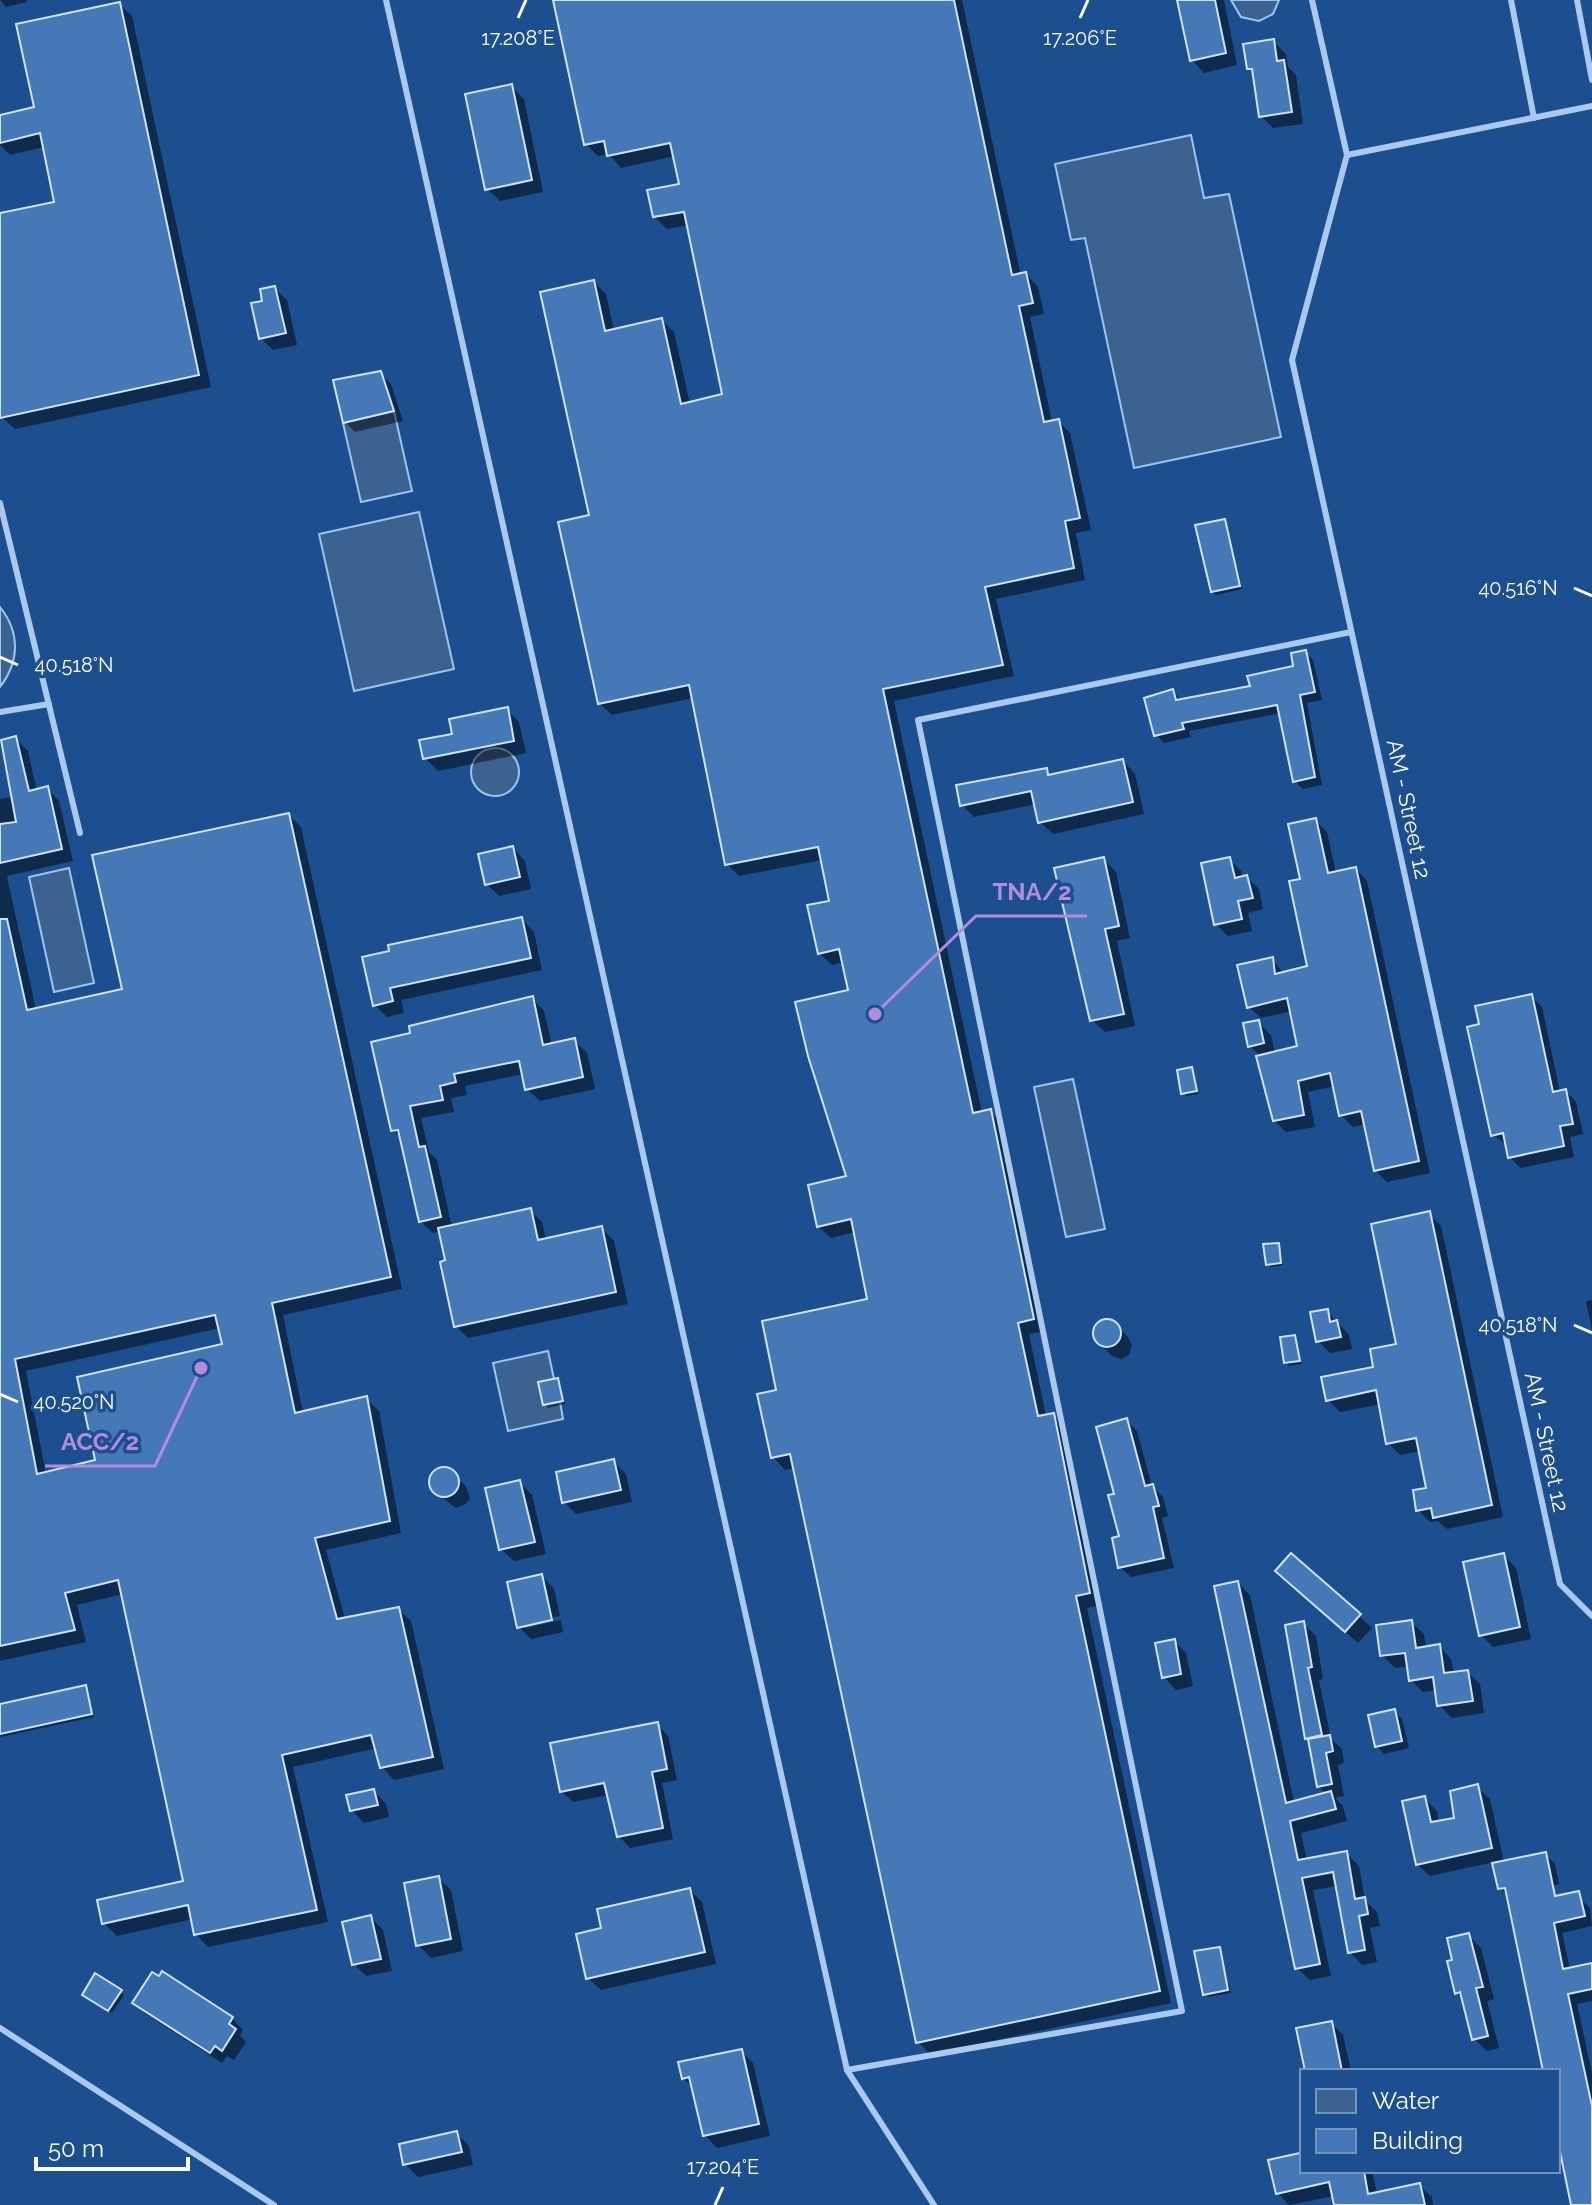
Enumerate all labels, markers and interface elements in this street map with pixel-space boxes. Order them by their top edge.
text: 17.208°E [481,26,555,50]
text: 17.206°E [1043,26,1117,50]
text: 40.516°N [1478,576,1558,600]
text: 40.518°N [34,653,114,677]
street label: AM - Street 12 [1382,737,1436,881]
callout: TNA/2 [976,868,1087,916]
text: TNA/2 [992,877,1072,906]
text: 40.518°N [1478,1313,1558,1337]
street label: AM - Street 12 [1520,1370,1574,1514]
text: 40.520°N [34,1390,114,1414]
callout: ACC/2 [45,1418,155,1466]
text: ACC/2 [61,1427,139,1456]
legend [1300,2069,1560,2173]
text: Water [1372,2086,1440,2115]
scale bar [36,2121,188,2171]
text: Building [1372,2126,1463,2155]
text: 50 m [48,2134,104,2163]
text: 17.204°E [687,2155,759,2179]

